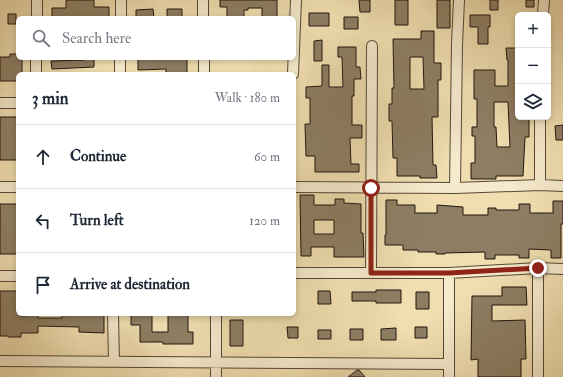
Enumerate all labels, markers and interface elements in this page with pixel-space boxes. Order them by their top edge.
map controls [515,12,551,120]
button: + [515,12,551,48]
search box [16,16,296,60]
icon: search [30,27,52,49]
text: Search here [62,29,131,48]
button: − [515,48,551,84]
button: layers [515,84,551,120]
text: 3 min [32,88,69,109]
text: Walk · 180 m [215,90,280,106]
icon: ahead [32,146,54,168]
text: Continue [70,147,126,166]
text: 60 m [254,149,280,165]
route start [362,179,380,197]
icon: left [32,210,54,232]
text: Turn left [70,211,124,230]
text: 120 m [249,213,280,229]
route end [529,259,547,277]
icon: arrive [32,274,54,296]
text: Arrive at destination [70,275,190,294]

